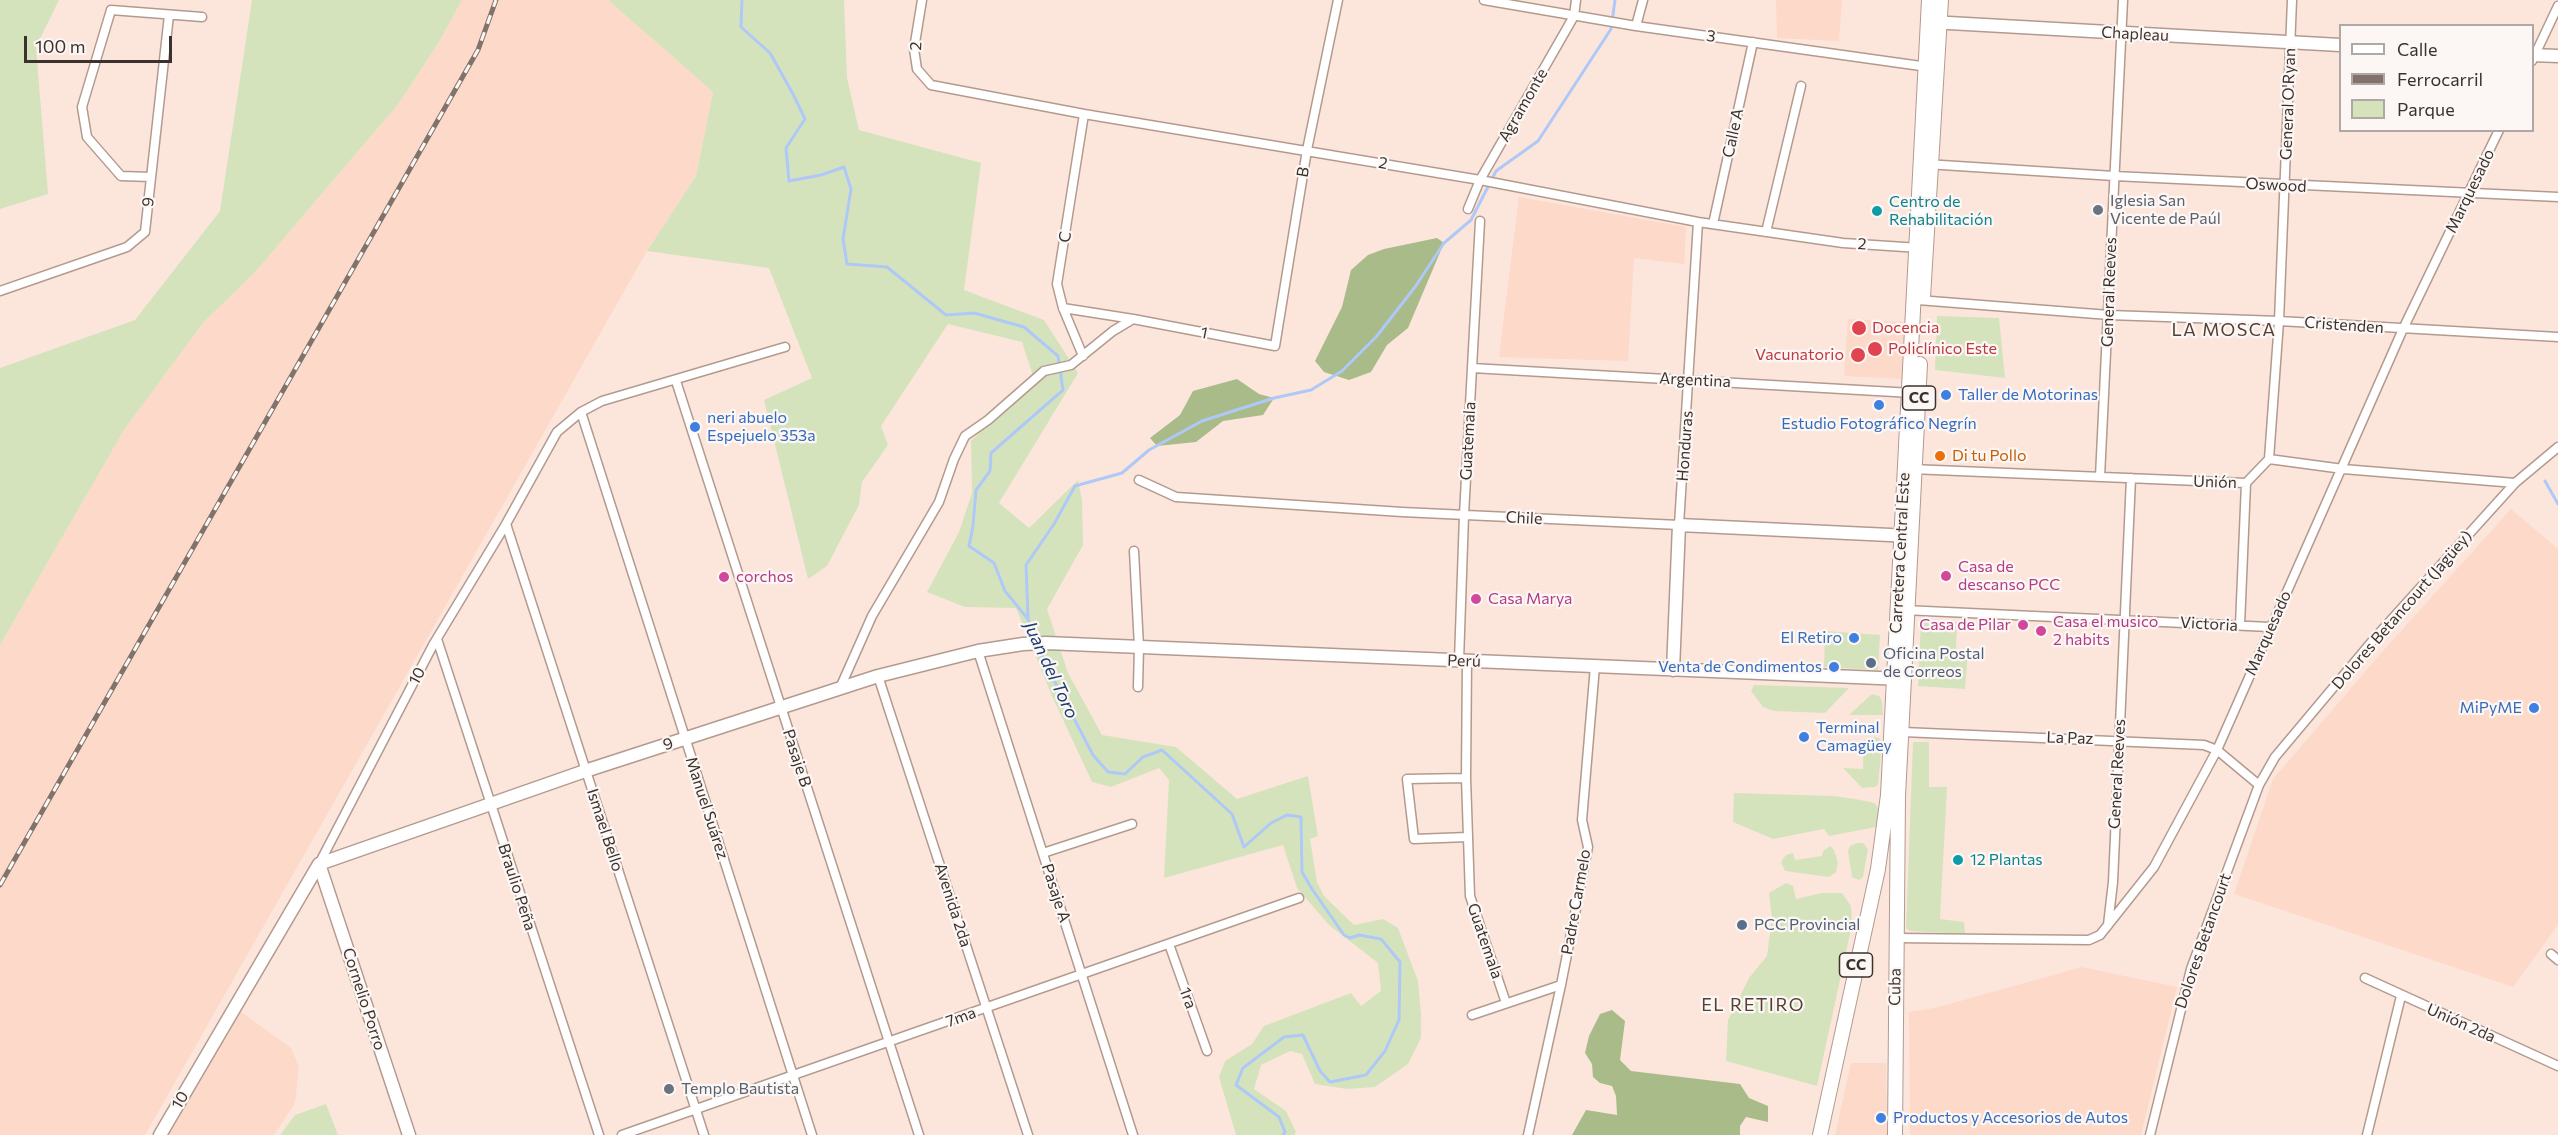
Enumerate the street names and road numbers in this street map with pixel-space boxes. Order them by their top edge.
street label: Chapleau [2101,23,2169,45]
street label: 3 [1705,26,1717,46]
street label: 2 [906,41,926,51]
street label: General O'Ryan [2276,48,2300,160]
street label: Agramonte [1494,65,1552,145]
street label: Calle A [1718,107,1748,159]
street label: Marquesado [2441,146,2499,236]
street label: 2 [1377,153,1389,173]
street label: B [1293,165,1313,179]
street label: Oswood [2245,174,2307,196]
street label: 9 [138,196,158,208]
street label: C [1055,230,1075,244]
street label: 2 [1857,234,1867,254]
street label: General Reeves [2097,237,2121,347]
street label: Cristenden [2304,313,2384,337]
street label: 1 [1199,323,1209,343]
street label: Argentina [1659,369,1731,391]
road number: CC [1902,386,1936,410]
street label: Guatemala [1456,401,1480,481]
street label: Honduras [1673,410,1697,482]
street label: Carretera Central Este [1886,472,1914,634]
street label: Unión [2193,472,2237,492]
street label: Chile [1505,507,1543,529]
street label: Dolores Betancourt (Jagüey) [2328,527,2476,693]
street label: Marquesado [2241,588,2295,678]
street label: Victoria [2180,613,2238,635]
street label: Perú [1447,651,1481,671]
street label: 10 [404,664,430,688]
street label: General Reeves [2105,719,2129,829]
street label: Pasaje B [779,727,815,789]
street label: La Paz [2046,728,2094,748]
street label: 9 [660,733,676,755]
street label: Manuel Suárez [681,754,733,862]
street label: Ismael Bello [583,786,627,874]
street label: Braulio Peña [494,841,540,933]
street label: Padre Carmelo [1557,848,1595,956]
street label: Avenida 2da [930,861,976,949]
street label: Pasaje A [1037,861,1075,925]
street label: Dolores Betancourt [2171,871,2235,1011]
street label: Guatemala [1463,901,1507,981]
street label: Cornelio Porro [338,945,390,1053]
road number: CC [1840,953,1872,977]
street label: Cuba [1885,968,1905,1006]
street label: 1ra [1175,985,1201,1011]
street label: Unión 2da [2424,999,2498,1047]
street label: 7ma [943,1003,979,1031]
street label: 10 [167,1088,193,1112]

